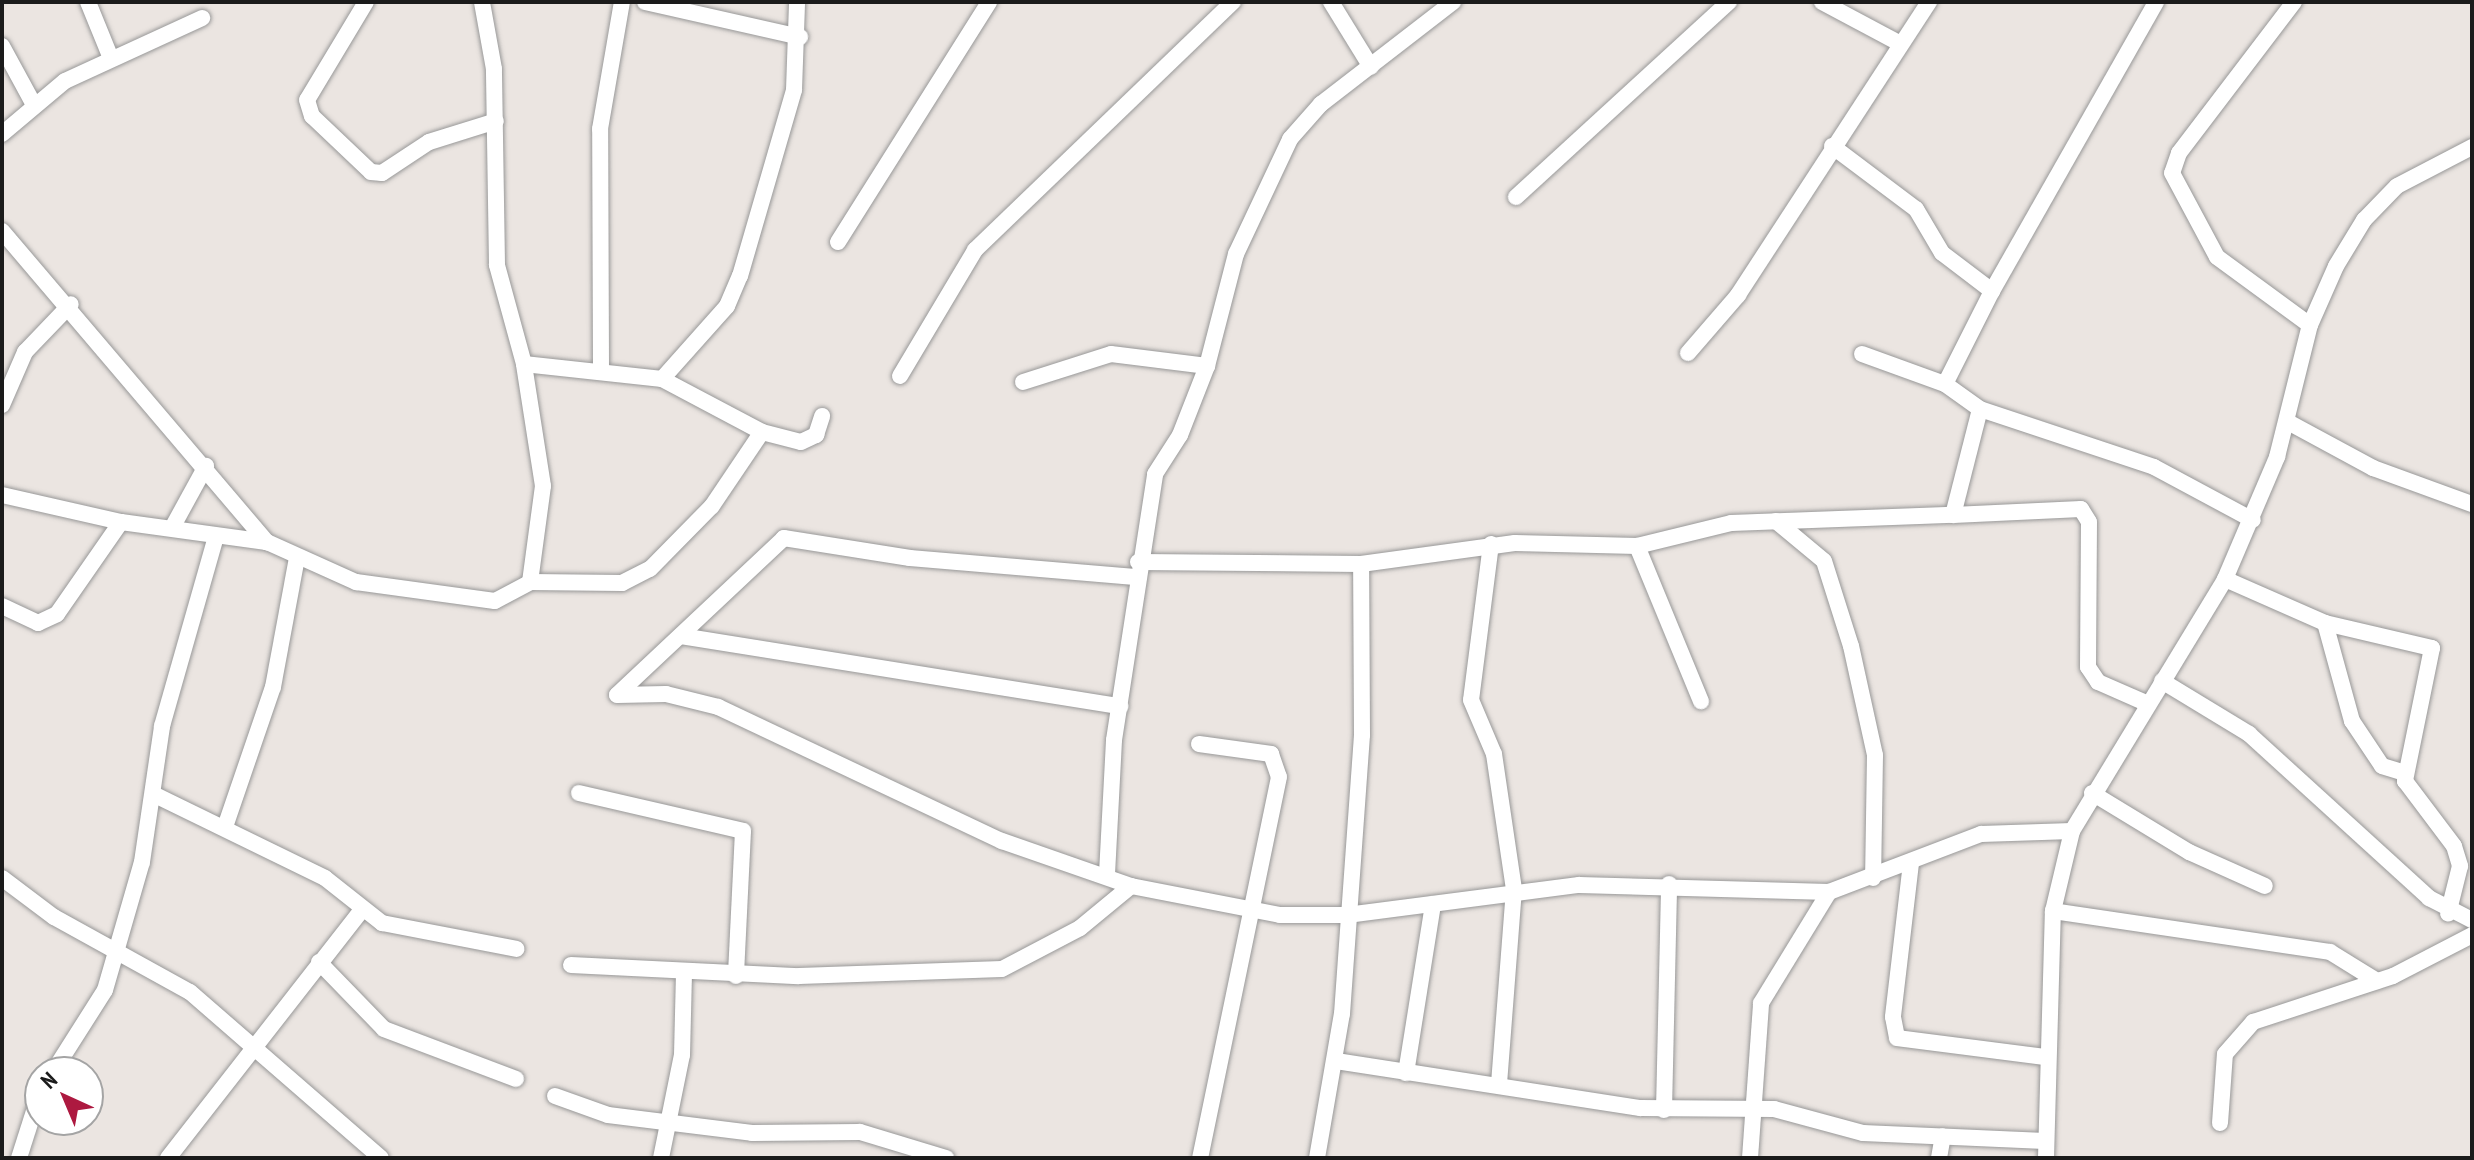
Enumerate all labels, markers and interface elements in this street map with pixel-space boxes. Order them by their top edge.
north arrow [24,1056,104,1136]
text: N [35,1066,63,1094]

